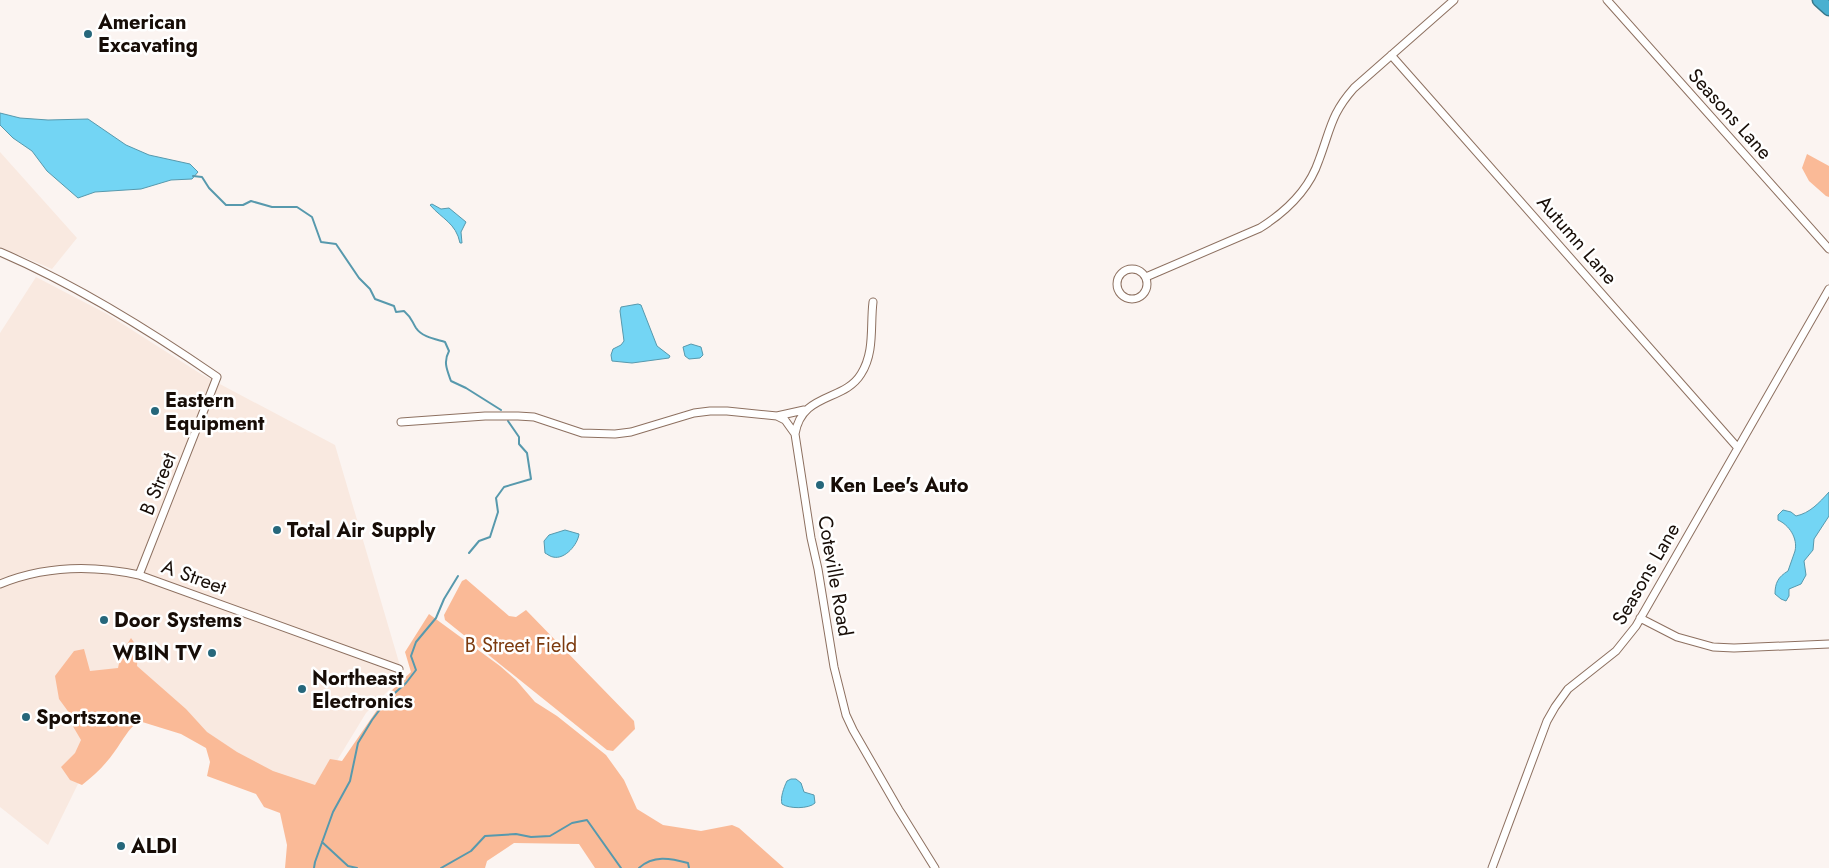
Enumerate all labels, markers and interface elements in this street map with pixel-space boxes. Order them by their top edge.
place label: American Excavating [97,8,198,60]
marker: American Excavating [82,28,94,40]
street label: Seasons Lane [1681,62,1779,166]
street label: Autumn Lane [1530,189,1624,291]
place label: Eastern Equipment [165,386,265,438]
marker: Eastern Equipment [149,405,161,417]
street label: B Street [132,448,184,520]
place label: Ken Lee's Auto [830,471,969,500]
marker: Ken Lee's Auto [814,479,826,491]
street label: Coteville Road [810,513,860,639]
place label: Total Air Supply [287,516,436,545]
street label: Seasons Lane [1605,517,1687,631]
marker: Total Air Supply [271,524,283,536]
street label: A Street [158,552,231,602]
place label: Door Systems [114,606,242,635]
marker: Door Systems [98,614,110,626]
park label: B Street Field [465,631,577,660]
place label: WBIN TV [113,639,202,668]
marker: WBIN TV [206,647,218,659]
place label: Northeast Electronics [312,664,413,716]
marker: Northeast Electronics [296,683,308,695]
place label: Sportszone [36,703,141,732]
marker: Sportszone [20,711,32,723]
place label: ALDI [130,832,177,861]
marker: ALDI [115,840,127,852]

